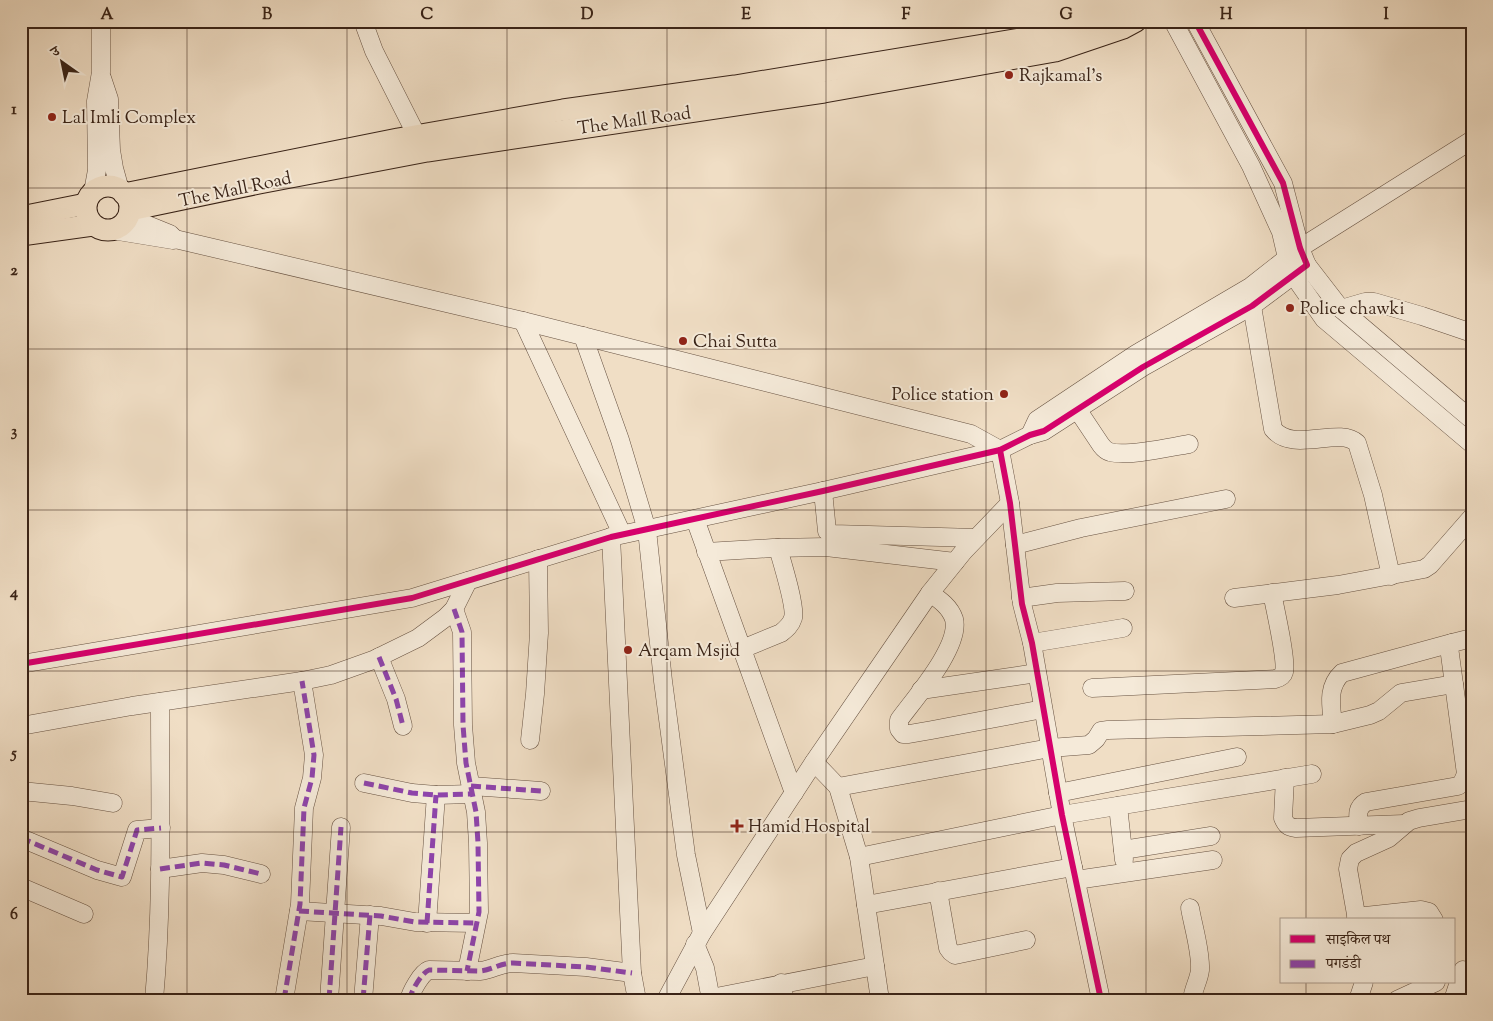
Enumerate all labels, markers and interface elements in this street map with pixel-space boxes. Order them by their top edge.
text: A [101,4,114,27]
text: B [262,4,272,27]
text: C [421,4,434,27]
text: D [581,4,594,27]
text: E [741,4,751,27]
text: F [902,4,911,27]
text: G [1059,4,1073,27]
text: H [1220,4,1233,27]
text: I [1383,4,1389,27]
north arrow [38,38,88,88]
text: उ [47,42,65,64]
place label: Rajkamal's [1019,64,1102,90]
marker: Rajkamal's [1003,69,1015,81]
text: 1 [11,99,17,122]
street label: The Mall Road [576,101,693,143]
place label: Lal Imli Complex [62,106,196,132]
marker: Lal Imli Complex [46,111,58,123]
street label: The Mall Road [177,166,294,216]
text: 2 [10,260,18,283]
place label: Police chawki [1300,297,1405,323]
marker: Police chawki [1284,302,1296,314]
place label: Chai Sutta [693,330,777,356]
marker: Chai Sutta [677,335,689,347]
place label: Police station [891,383,994,409]
marker: Police station [998,388,1010,400]
text: 3 [11,421,18,444]
text: 4 [9,582,18,605]
place label: Arqam Msjid [638,639,740,665]
marker: Arqam Msjid [622,644,634,656]
text: 5 [9,743,17,766]
place label: Hamid Hospital [748,815,870,841]
marker: Hamid Hospital [730,819,744,833]
text: 6 [10,904,18,927]
legend [1280,918,1456,984]
text: साइकिल पथ [1325,930,1391,951]
text: पगडंडी [1325,954,1362,975]

